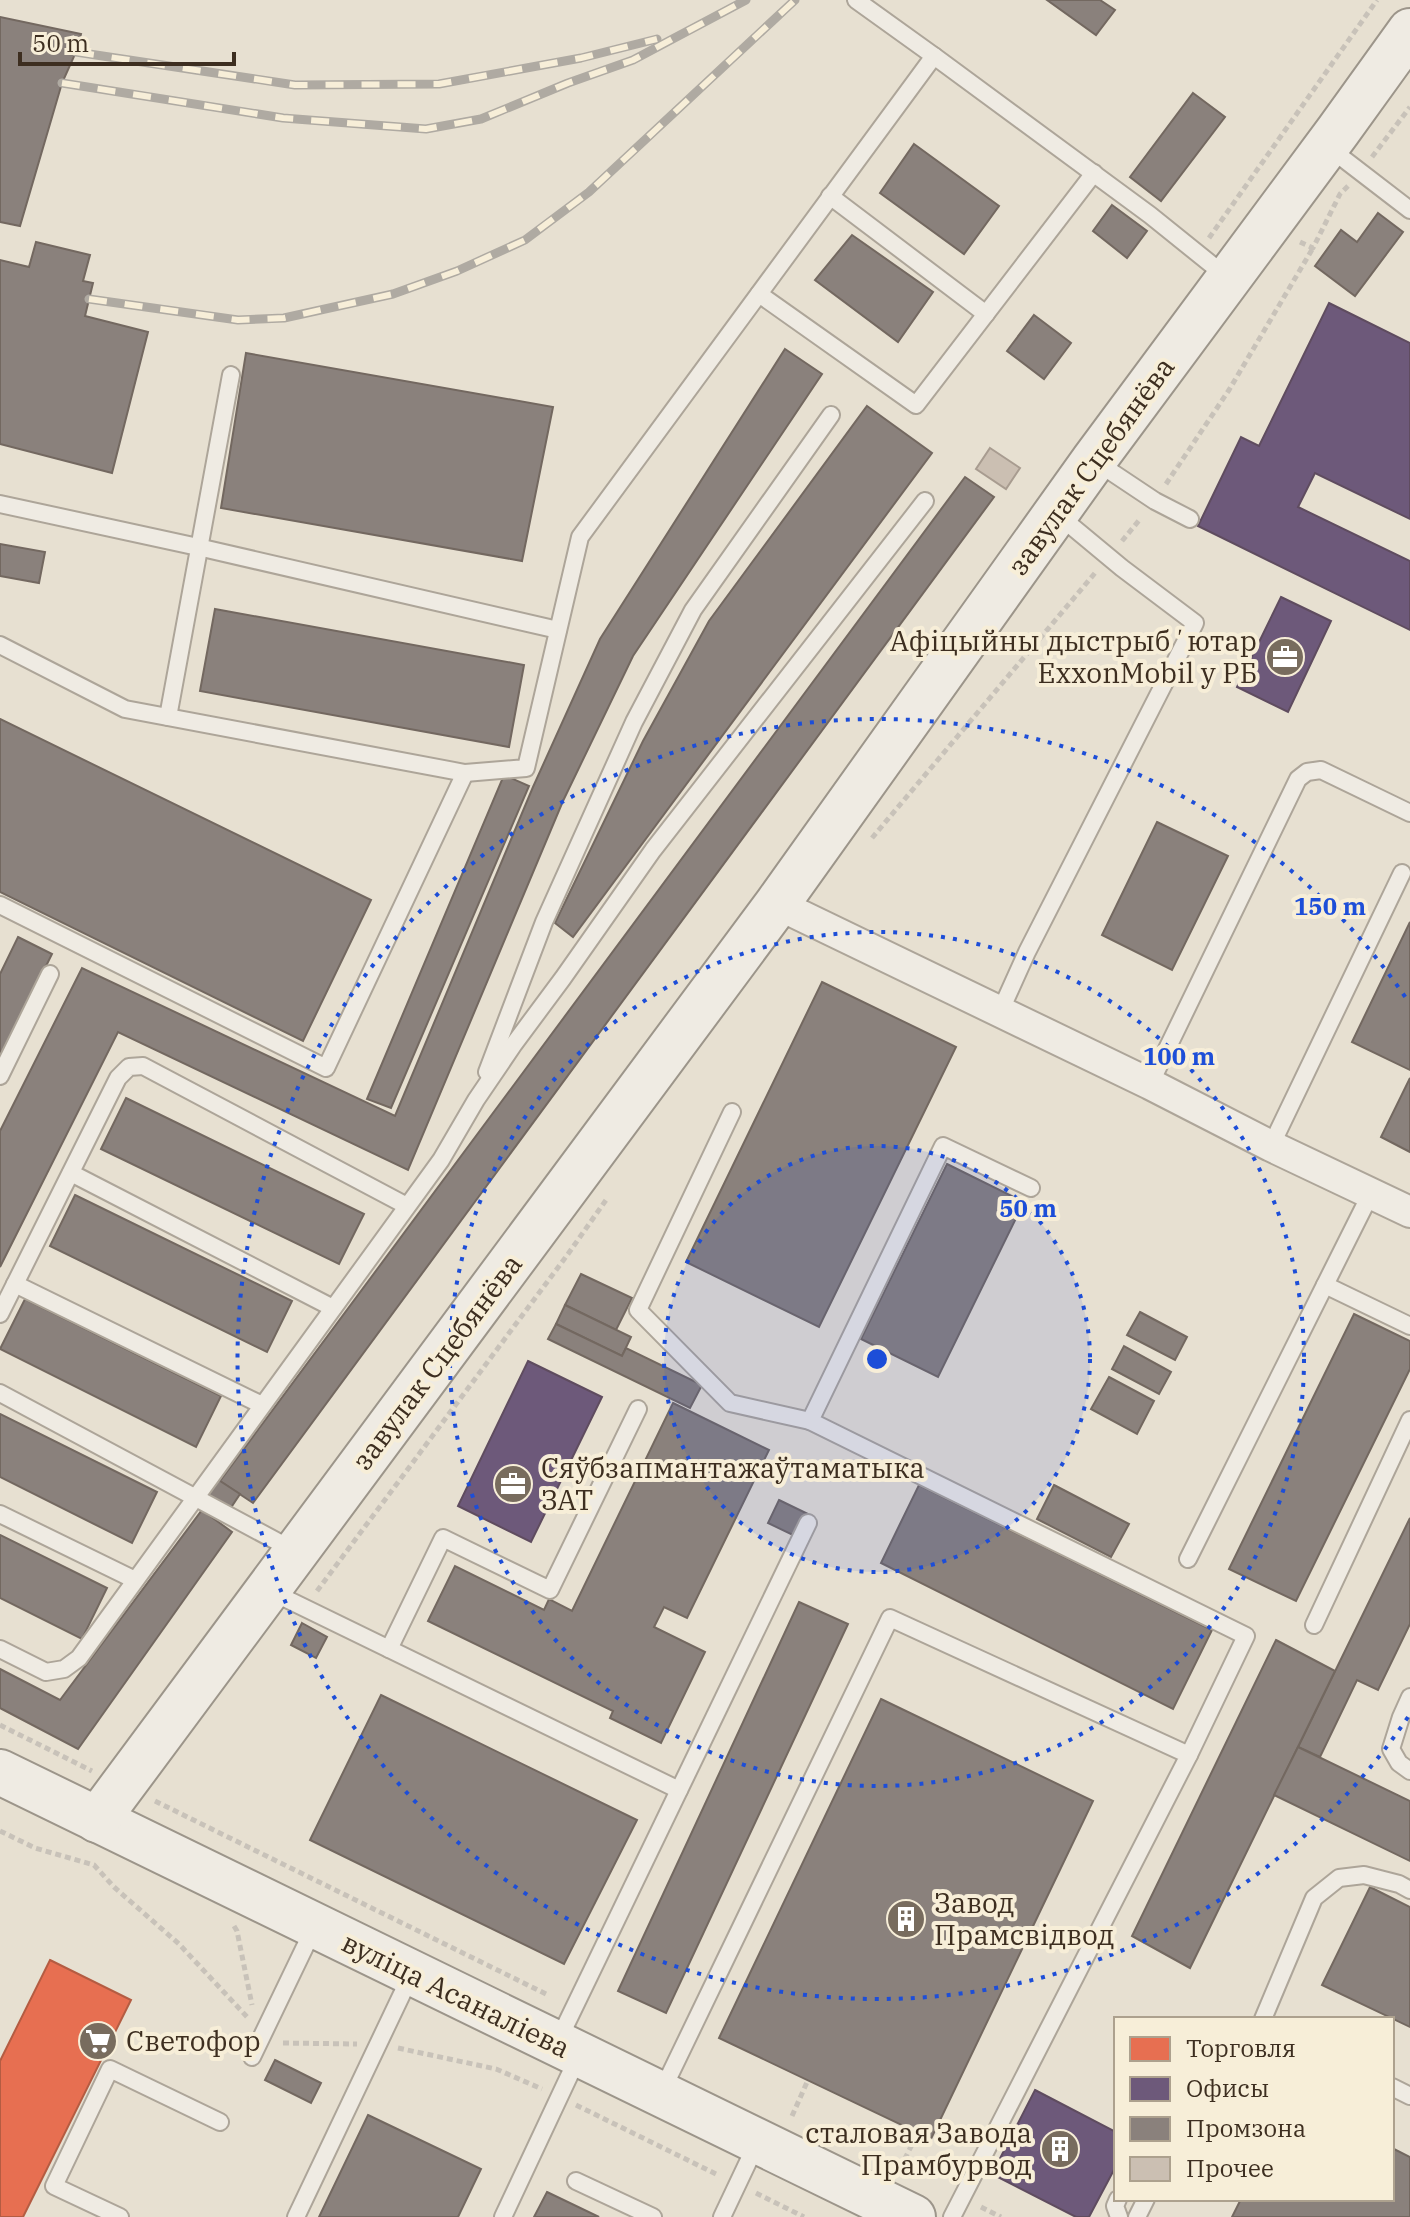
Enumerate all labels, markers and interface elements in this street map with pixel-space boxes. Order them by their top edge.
scale bar [20,16,234,66]
text: 50 m [32,27,89,59]
street label: завулак Сцебянёва [999,349,1182,582]
place label: Афіцыйны дыстрыбʼютар ExxonMobil у РБ [890,622,1257,691]
office icon: Афіцыйны дыстрыбʼютар ExxonMobil у РБ [1264,636,1306,678]
text: 150 m [1294,890,1366,922]
text: 100 m [1143,1040,1215,1072]
text: 50 m [999,1192,1057,1224]
street label: завулак Сцебянёва [343,1246,530,1477]
centre of rings [863,1345,891,1373]
place label: Сяўбзапмантажаўтаматыка ЗАТ [541,1449,925,1518]
office icon: Сяўбзапмантажаўтаматыка ЗАТ [492,1463,534,1505]
place label: Завод Прамсвідвод [934,1884,1114,1953]
building icon: Завод Прамсвідвод [885,1898,927,1940]
street label: вуліца Асаналіева [336,1923,577,2066]
legend [1114,2017,1394,2201]
supermarket icon: Светофор [77,2020,119,2062]
place label: Светофор [126,2022,261,2059]
text: Торговля [1186,2032,1296,2064]
text: Офисы [1186,2072,1269,2104]
text: Промзона [1186,2112,1306,2144]
place label: сталовая Завода Прамбурвод [805,2114,1032,2183]
building icon: сталовая Завода Прамбурвод [1039,2128,1081,2170]
text: Прочее [1186,2152,1274,2184]

